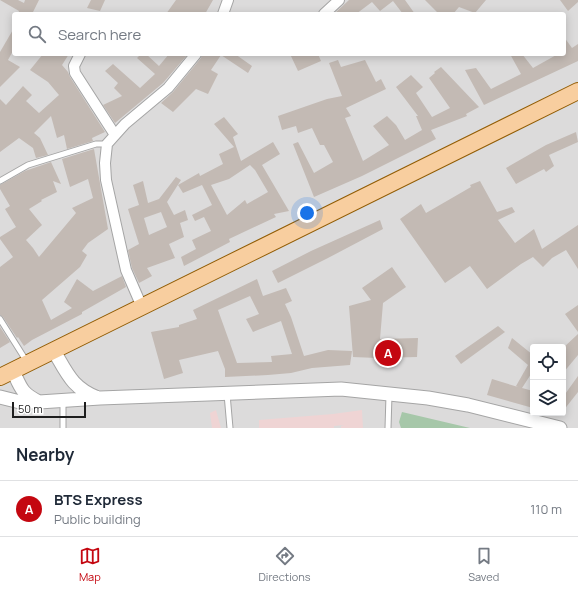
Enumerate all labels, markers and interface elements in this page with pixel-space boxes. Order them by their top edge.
search box [12,12,566,56]
icon: search [26,23,48,45]
text: Search here [58,24,141,45]
your location [297,203,317,223]
pin: A [375,338,401,368]
map controls [530,344,566,416]
button: locate [530,344,566,380]
button: layers [530,380,566,416]
scale bar [12,400,86,419]
text: 50 m [18,401,43,416]
text: Nearby [16,443,74,466]
text: BTS Express [54,489,143,510]
text: A [25,500,33,518]
text: 110 m [530,500,562,518]
text: Public building [54,510,141,528]
tab: Map [79,545,101,584]
tab: Directions [258,545,311,584]
tab: Saved [468,545,499,584]

